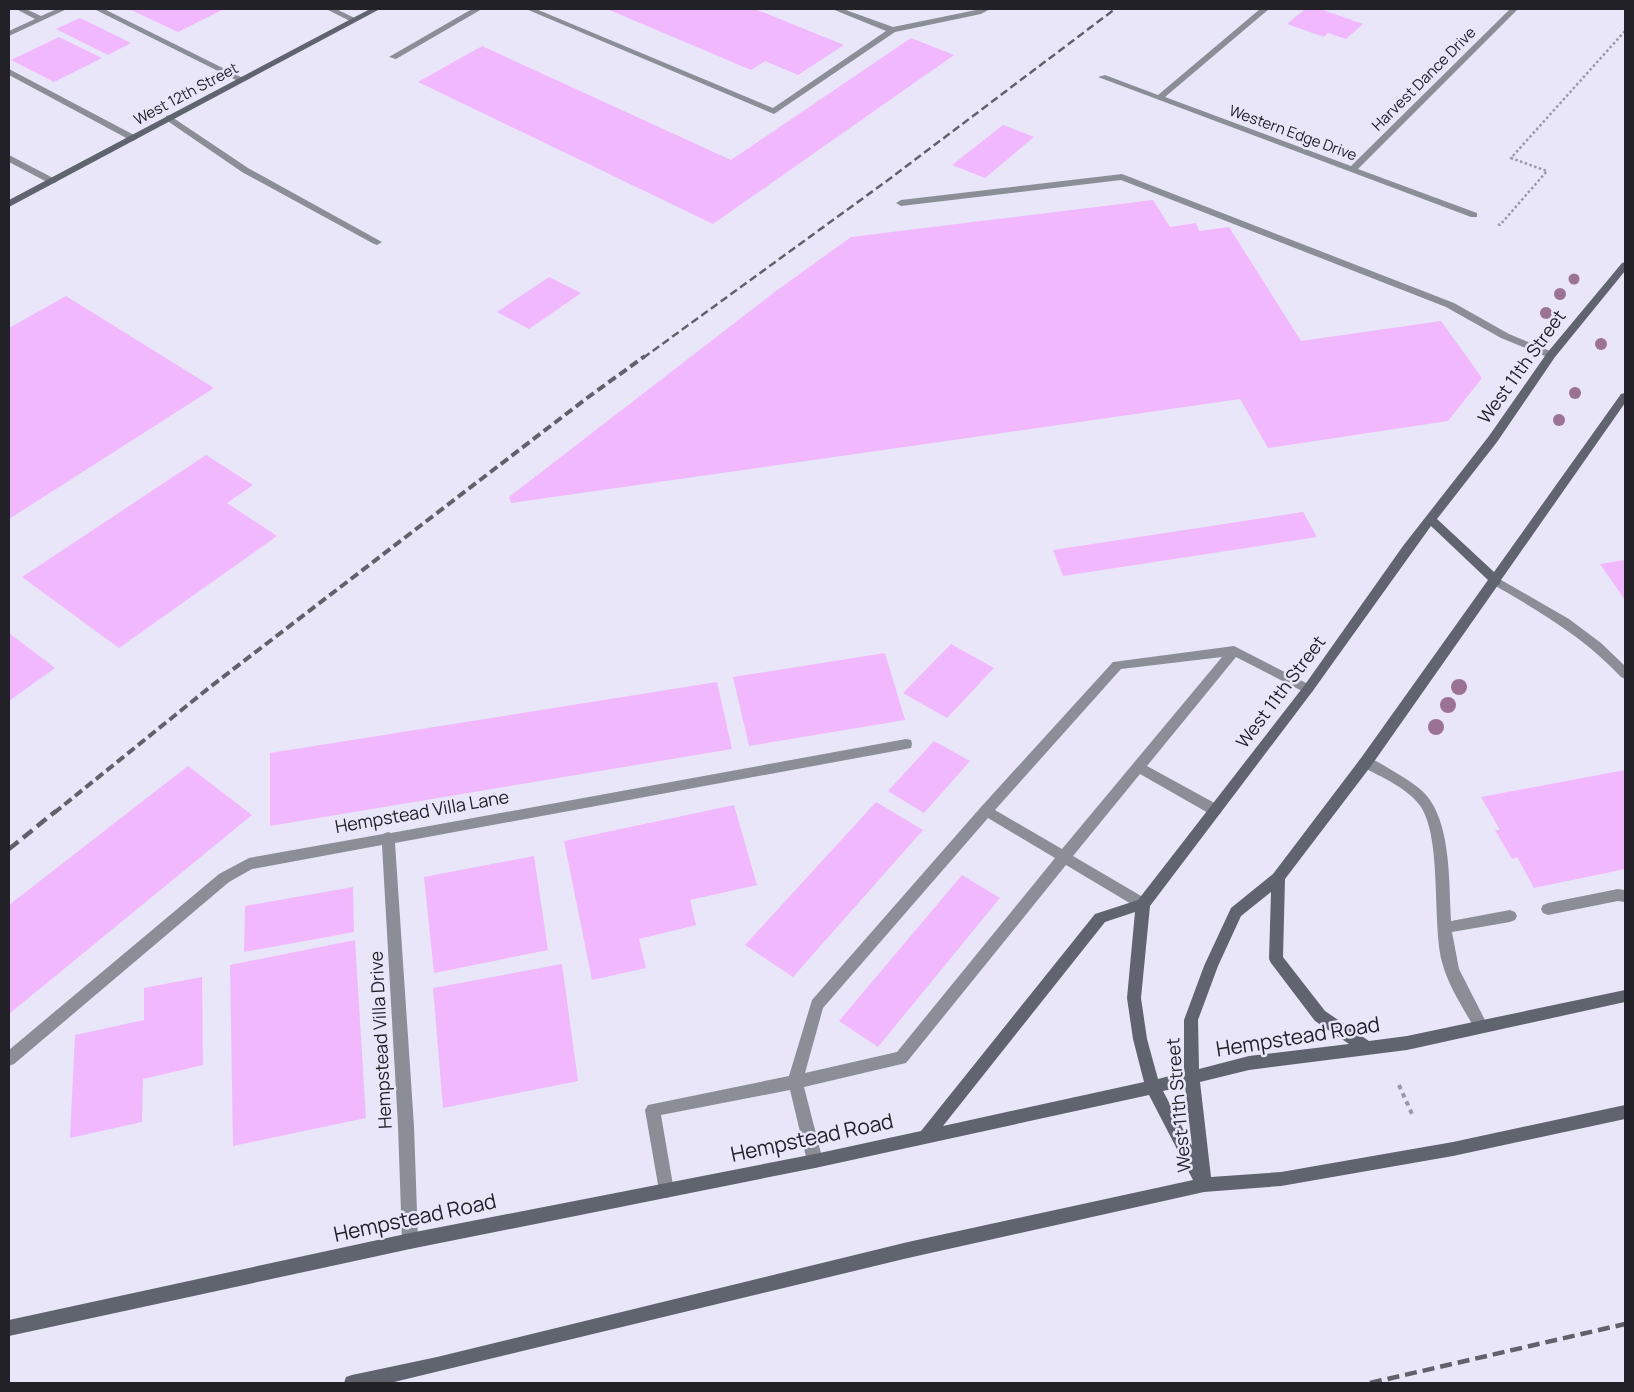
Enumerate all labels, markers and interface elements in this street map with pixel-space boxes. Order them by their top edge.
street label: Harvest Dance Drive [1367,22,1480,135]
street label: West 12th Street [130,57,242,130]
street label: Western Edge Drive [1226,100,1360,166]
street label: West 11th Street [1472,305,1571,428]
street label: West 11th Street [1230,630,1330,753]
street label: Hempstead Villa Lane [333,784,511,838]
street label: Hempstead Villa Drive [363,950,397,1130]
street label: Hempstead Road [1214,1009,1382,1063]
street label: West 11th Street [1160,1037,1196,1173]
street label: Hempstead Road [728,1106,896,1168]
street label: Hempstead Road [331,1186,499,1248]

